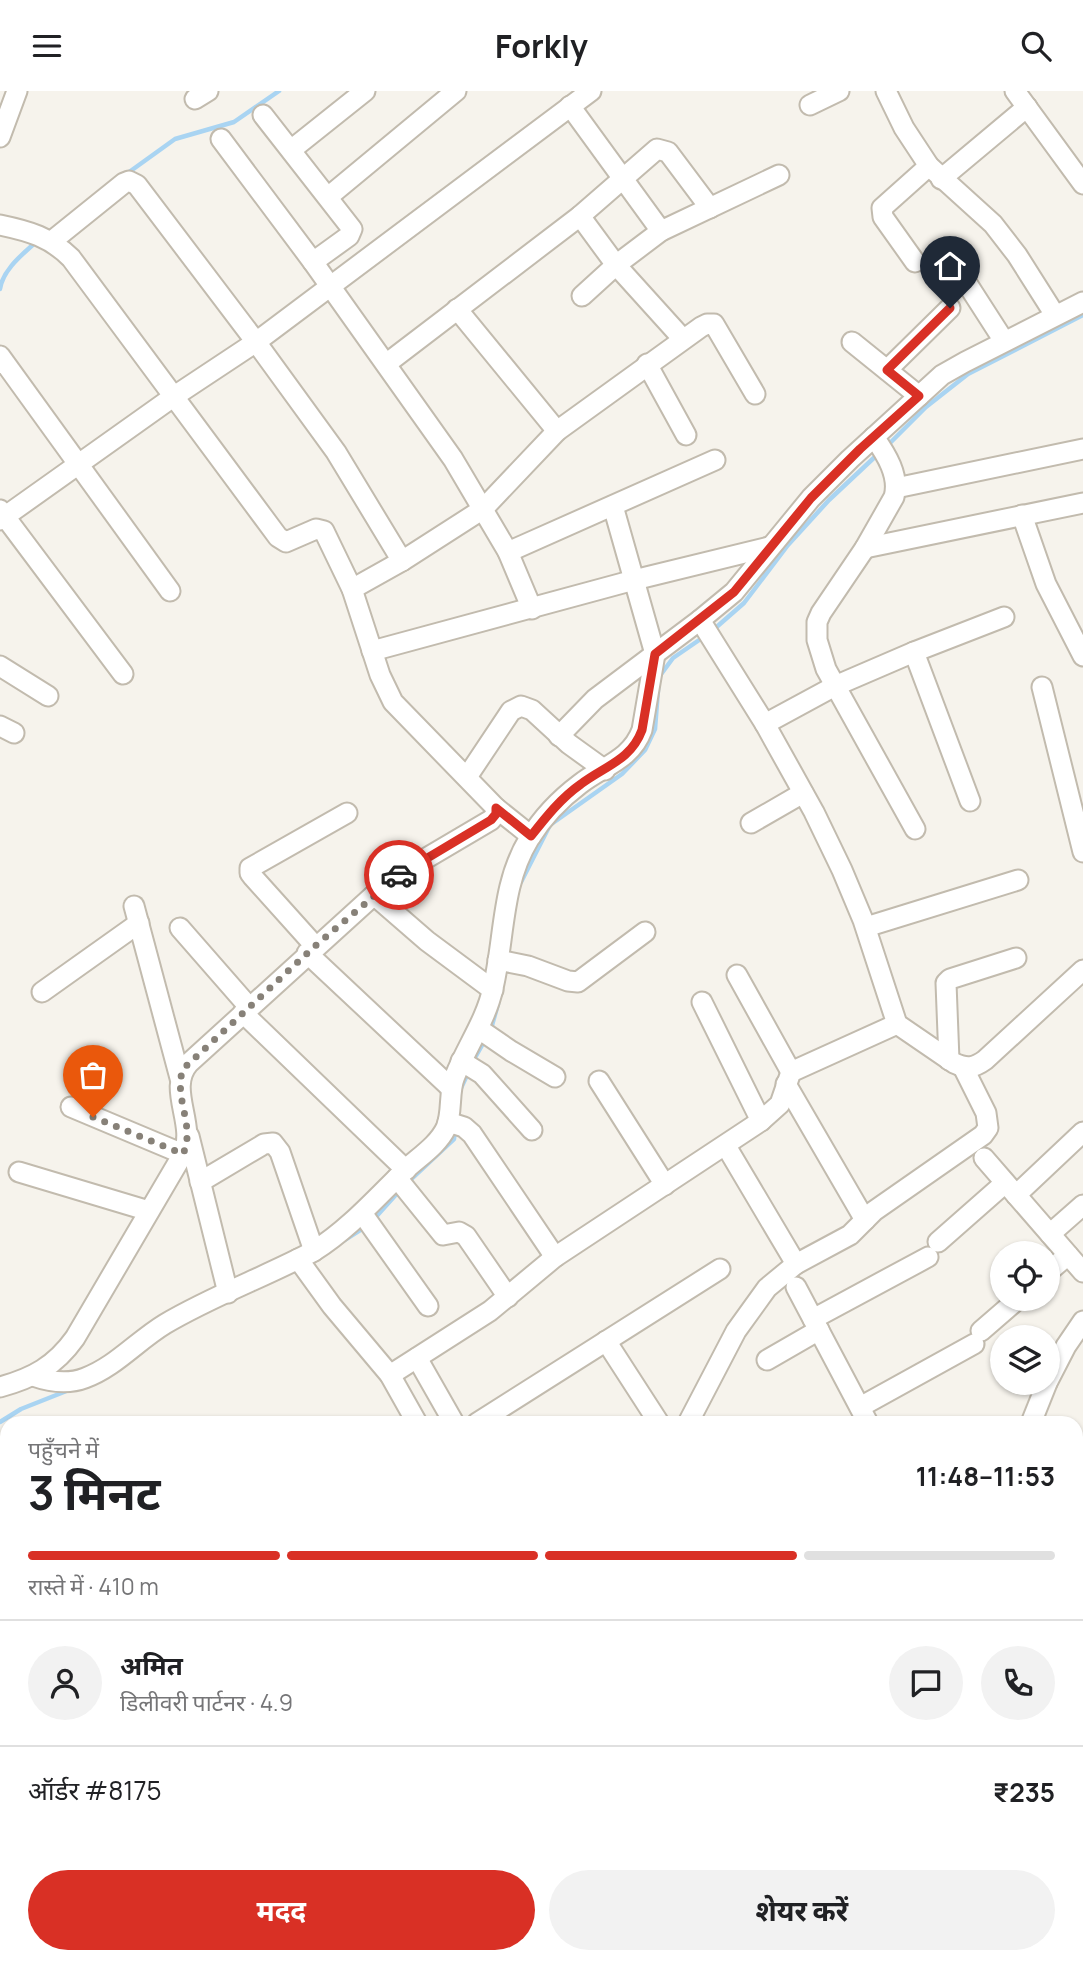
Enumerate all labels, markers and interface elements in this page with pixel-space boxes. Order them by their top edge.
text: Forkly [495,24,588,68]
icon: menu [28,27,66,65]
icon: search [1017,27,1055,65]
pin [920,236,980,308]
icon: home [931,247,969,285]
courier [364,840,434,910]
icon: car [380,856,418,894]
pin [63,1045,123,1117]
icon: bag [74,1056,112,1094]
map controls [990,1241,1060,1395]
button: locate [990,1241,1060,1311]
button: layers [990,1325,1060,1395]
text: पहुँचने में [28,1433,99,1465]
text: 11:48–11:53 [916,1458,1055,1494]
text: 3 मिनट [28,1461,161,1524]
text: रास्ते में · 410 m [28,1570,159,1602]
button: person [28,1646,102,1720]
button: chat [889,1646,963,1720]
button: phone [981,1646,1055,1720]
text: अमित [120,1647,183,1683]
text: डिलीवरी पार्टनर · 4.9 [120,1686,293,1718]
text: ऑर्डर #8175 [28,1772,162,1808]
text: ₹235 [993,1774,1055,1810]
button: मदद [28,1870,535,1950]
button: शेयर करें [549,1870,1055,1950]

